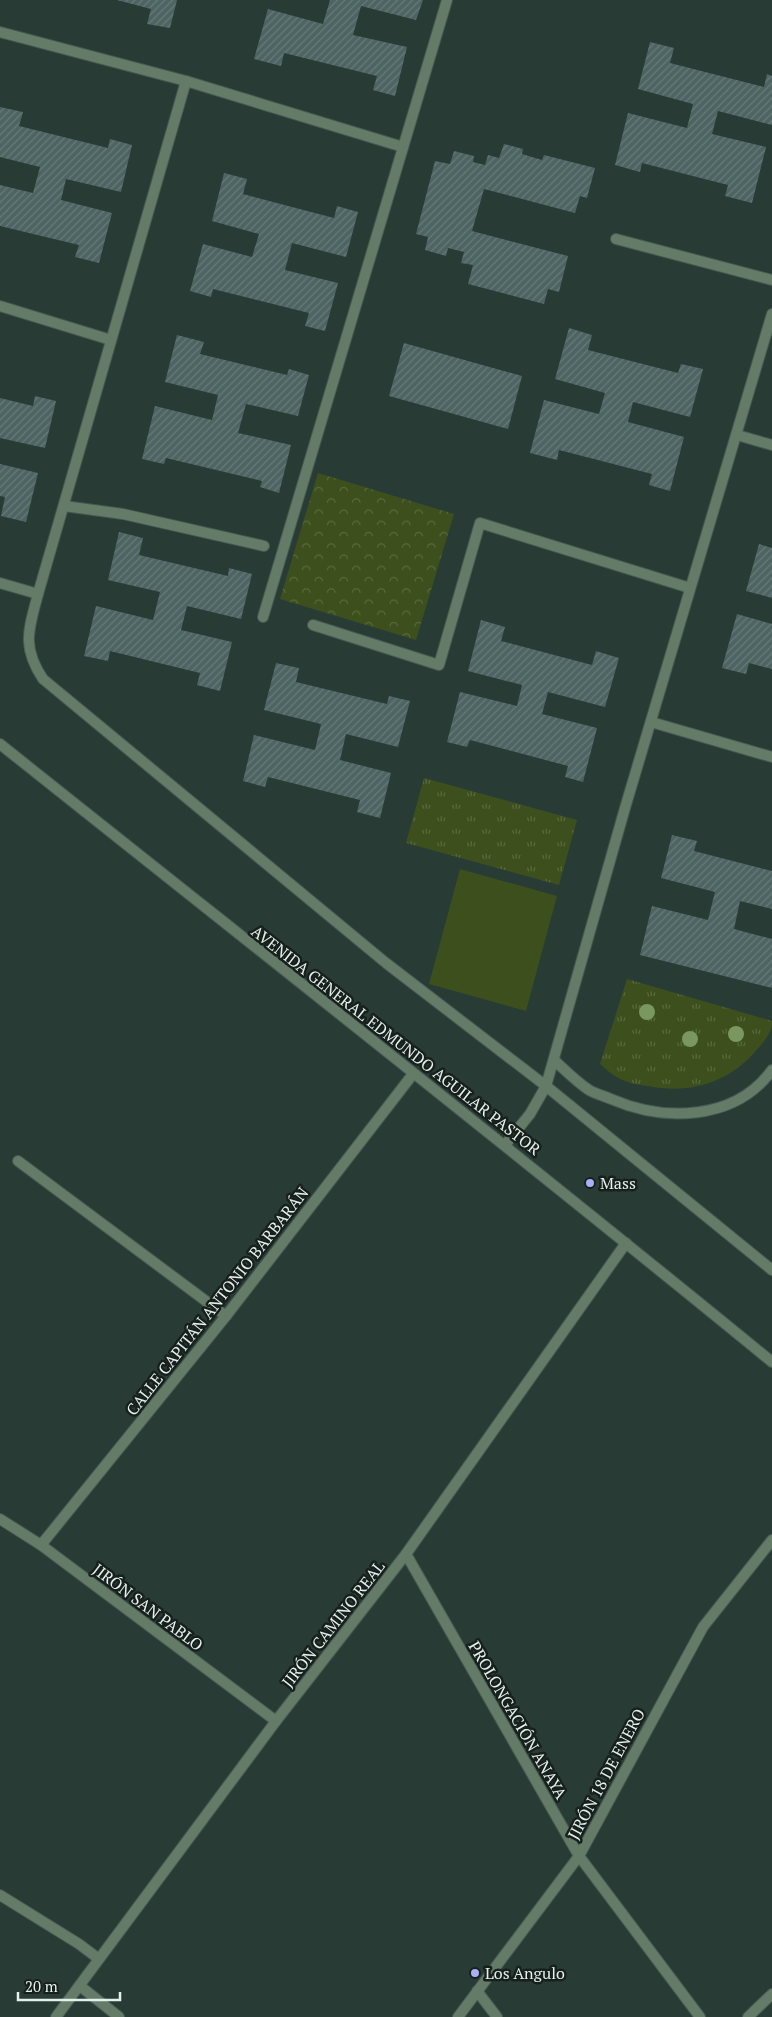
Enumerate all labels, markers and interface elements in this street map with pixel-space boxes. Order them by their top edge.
street label: AVENIDA GENERAL EDMUNDO AGUILAR PASTOR [247,920,546,1160]
place label: Mass [600,1172,636,1194]
marker: Mass [584,1177,596,1189]
street label: CALLE CAPITÁN ANTONIO BARBARÁN [121,1182,313,1420]
street label: JIRÓN CAMINO REAL [277,1556,390,1692]
street label: JIRÓN SAN PABLO [88,1558,208,1656]
street label: PROLONGACIÓN ANAYA [464,1637,572,1803]
street label: JIRÓN 18 DE ENERO [562,1705,650,1843]
place label: Los Angulo [485,1962,565,1984]
marker: Los Angulo [469,1967,481,1979]
scale bar [18,1970,120,2002]
text: 20 m [25,1976,58,1996]

